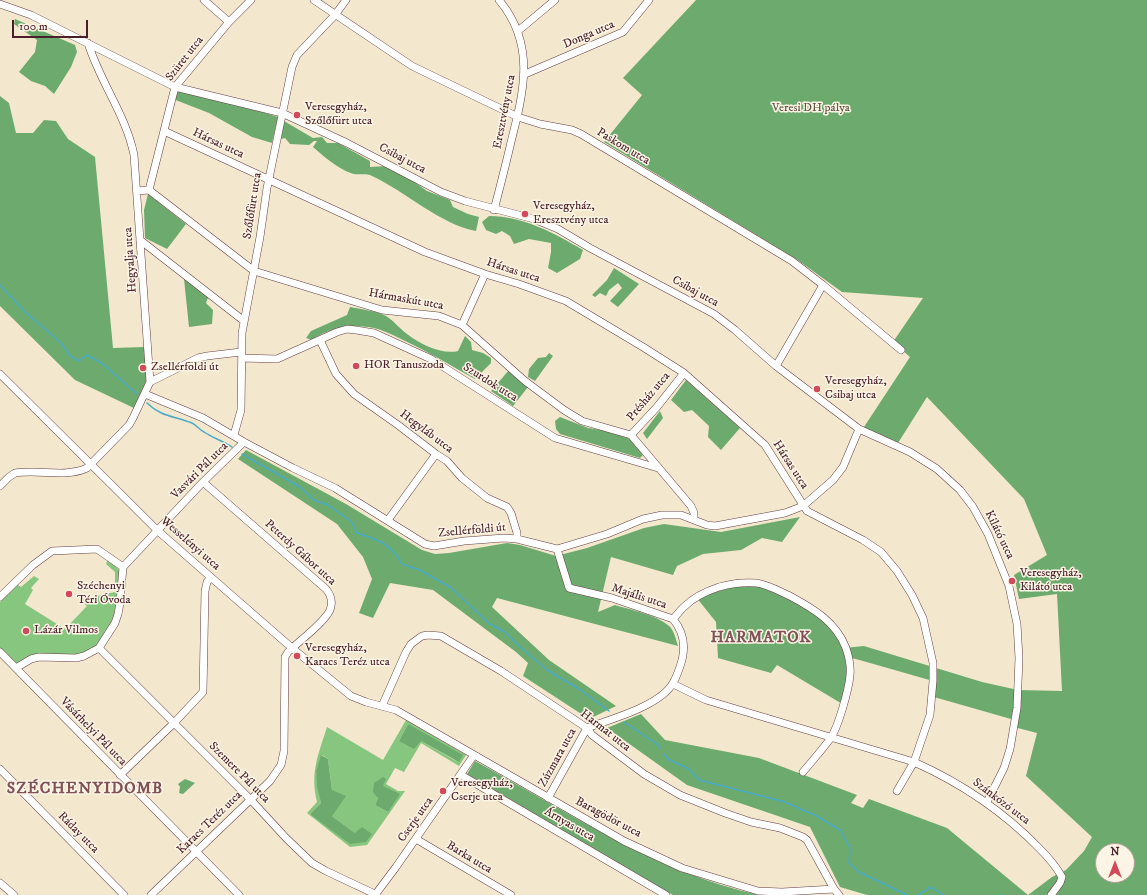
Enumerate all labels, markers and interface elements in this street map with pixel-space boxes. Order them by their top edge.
scale bar [14,12,90,38]
street label: Donga utca [561,18,617,52]
text: 100 m [19,19,48,34]
street label: Szüret utca [163,34,207,84]
street label: Eresztvény utca [491,74,519,150]
place label: Veresegyház, Szőlőfürt utca [305,101,372,129]
park label: Veresi DH pálya [772,102,850,116]
marker: Veresegyház, Szőlőfürt utca [292,110,302,120]
street label: Hársas utca [190,126,246,162]
street label: Paskom utca [594,126,652,168]
street label: Csibaj utca [376,141,428,177]
street label: Szőlőfürt utca [241,172,265,240]
place label: Veresegyház, Eresztvény utca [533,200,609,228]
marker: Veresegyház, Eresztvény utca [520,209,530,219]
street label: Hegyalja utca [122,227,140,293]
street label: Hársas utca [485,256,541,286]
street label: Csibaj utca [669,273,721,311]
street label: Hármaskút utca [367,286,445,314]
place label: HOR Tanuszoda [364,359,444,373]
place label: Zsellérföldi út [151,361,219,375]
marker: HOR Tanuszoda [351,361,361,371]
street label: Szurdok utca [460,361,520,405]
marker: Zsellérföldi út [138,363,148,373]
street label: Présház utca [624,370,674,424]
place label: Veresegyház, Csibaj utca [825,375,887,403]
marker: Veresegyház, Csibaj utca [812,384,822,394]
street label: Hegyláb utca [396,407,456,457]
street label: Hársas utca [769,438,811,492]
street label: Vasvári Pál utca [169,440,231,502]
street label: Kilátó utca [981,508,1017,562]
street label: Wesselényi utca [157,514,223,574]
street label: Peterdy Gábor utca [261,517,339,589]
street label: Zsellérföldi út [438,521,506,541]
place label: Veresegyház, Kilátó utca [1020,567,1082,595]
marker: Veresegyház, Kilátó utca [1007,576,1017,586]
place label: Széchenyi Téri Óvoda [77,580,131,608]
street label: Majális utca [610,581,668,613]
marker: Széchenyi Téri Óvoda [64,589,74,599]
place label: Lázár Vilmos [34,624,98,638]
marker: Lázár Vilmos [21,626,31,636]
district label: HARMATOK [710,629,812,649]
place label: Veresegyház, Karacs Teréz utca [305,642,390,670]
marker: Veresegyház, Karacs Teréz utca [292,651,302,661]
street label: Vásárhelyi Pál utca [57,695,129,769]
street label: Harmat utca [577,707,633,755]
street label: Zúzmara utca [536,726,580,790]
street label: Szemere Pál utca [205,739,273,807]
street label: Szánkózó utca [970,776,1032,828]
place label: Veresegyház, Cserje utca [451,777,513,805]
district label: SZÉCHENYIDOMB [7,780,163,800]
marker: Veresegyház, Cserje utca [438,786,448,796]
street label: Karacs Teréz utca [174,788,246,858]
street label: Cserje utca [395,795,437,845]
street label: Baragödör utca [573,795,643,841]
street label: Árnyas utca [541,805,597,845]
street label: Ráday utca [54,809,102,857]
street label: Barka utca [444,839,494,877]
north arrow [1095,843,1135,883]
text: N [1110,845,1120,859]

